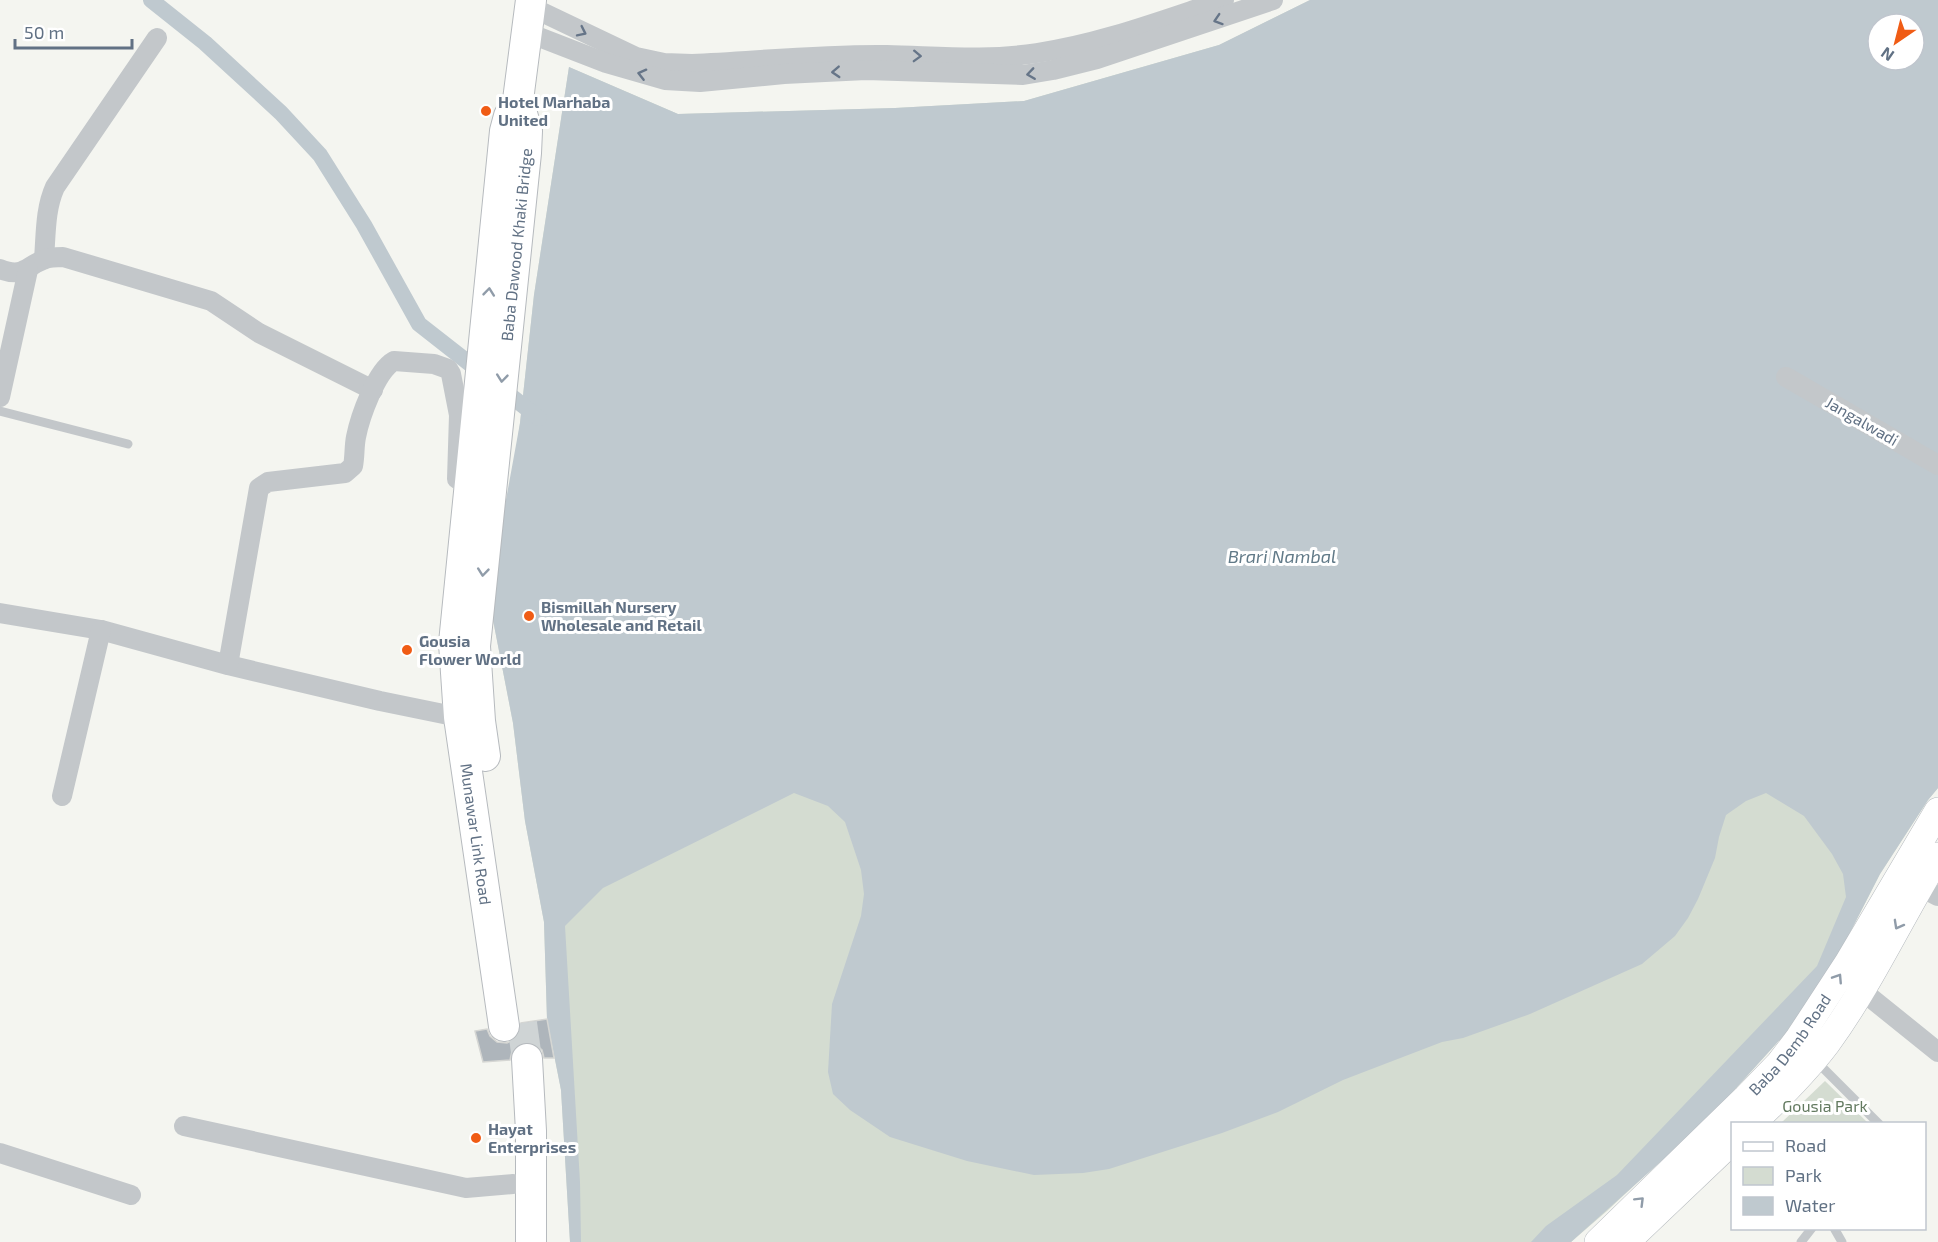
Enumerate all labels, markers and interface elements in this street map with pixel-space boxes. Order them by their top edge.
scale bar [15,12,132,50]
north arrow [1866,12,1926,72]
one-way arrow [1213,13,1224,25]
text: 50 m [24,21,64,43]
one-way arrow [575,24,586,36]
text: N [1877,44,1897,66]
one-way arrow [913,50,922,62]
one-way arrow [832,65,841,78]
one-way arrow [1026,67,1035,79]
one-way arrow [637,69,647,82]
place label: Hotel Marhaba United [498,92,610,129]
marker: Hotel Marhaba United [479,104,493,118]
street label: Baba Dawood Khaki Bridge [497,148,535,342]
one-way arrow [482,287,495,297]
one-way arrow [497,374,509,383]
street label: Jangalwadi [1823,392,1902,449]
water label: Brari Nambal [1228,545,1336,567]
one-way arrow [477,568,490,577]
place label: Bismillah Nursery Wholesale and Retail [541,597,702,634]
marker: Bismillah Nursery Wholesale and Retail [522,609,536,623]
place label: Gousia Flower World [419,631,521,668]
marker: Gousia Flower World [400,643,414,657]
street label: Munawar Link Road [457,762,496,906]
one-way arrow [1894,918,1905,929]
one-way arrow [1831,974,1843,984]
street label: Baba Demb Road [1744,990,1834,1099]
park label: Gousia Park [1782,1096,1868,1115]
place label: Hayat Enterprises [488,1119,576,1156]
legend [1731,1122,1926,1230]
marker: Hayat Enterprises [469,1131,483,1145]
text: Road [1785,1134,1826,1156]
text: Park [1785,1164,1822,1186]
text: Water [1785,1194,1835,1216]
one-way arrow [1633,1197,1643,1208]

